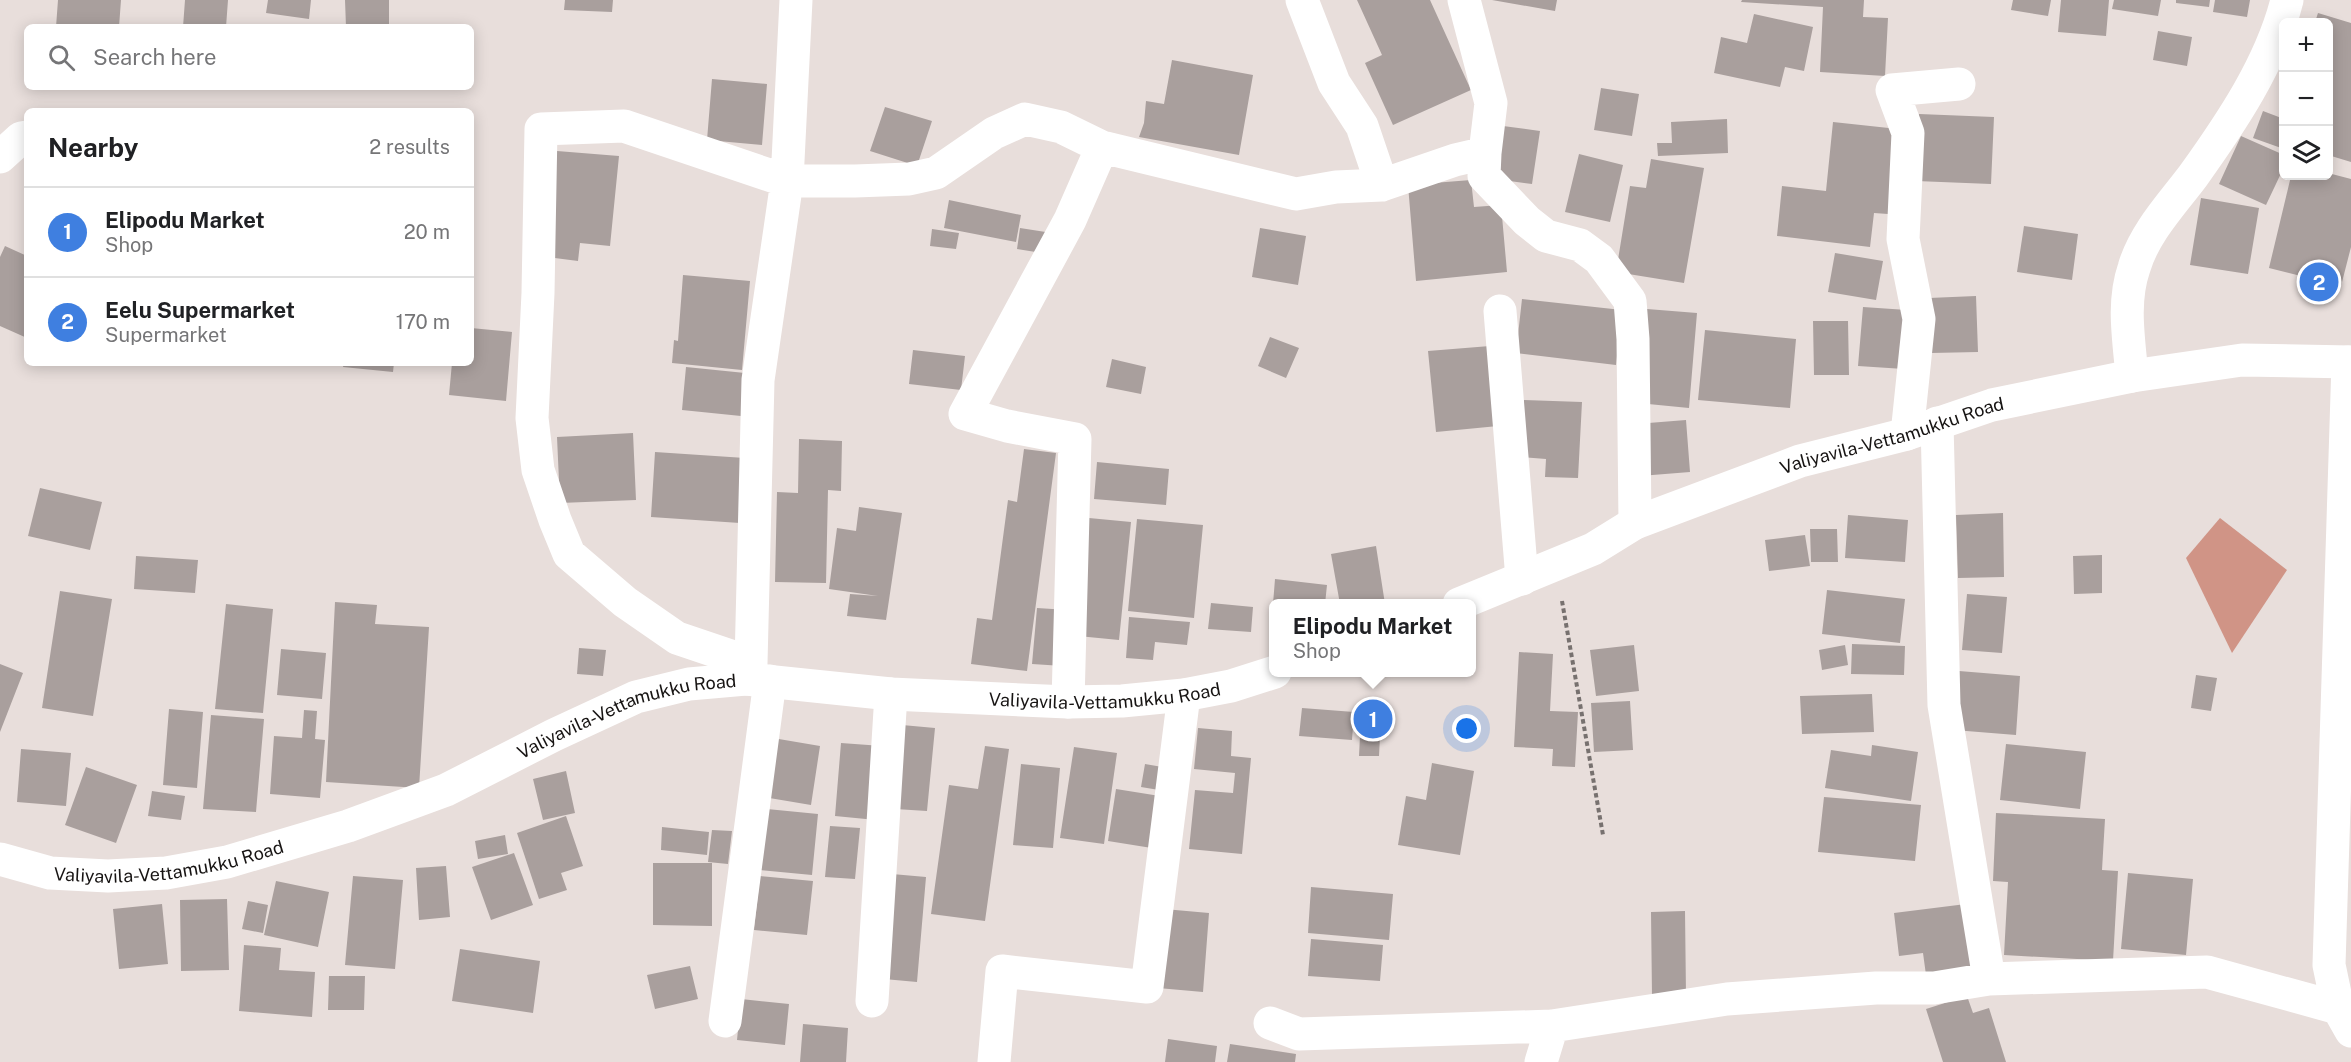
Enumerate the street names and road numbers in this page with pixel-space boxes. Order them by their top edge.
street label: Valiyavila-Vettamukku Road [1777,392,2005,478]
street label: Valiyavila-Vettamukku Road [513,669,737,763]
street label: Valiyavila-Vettamukku Road [988,678,1222,712]
street label: Valiyavila-Vettamukku Road [53,835,286,887]

